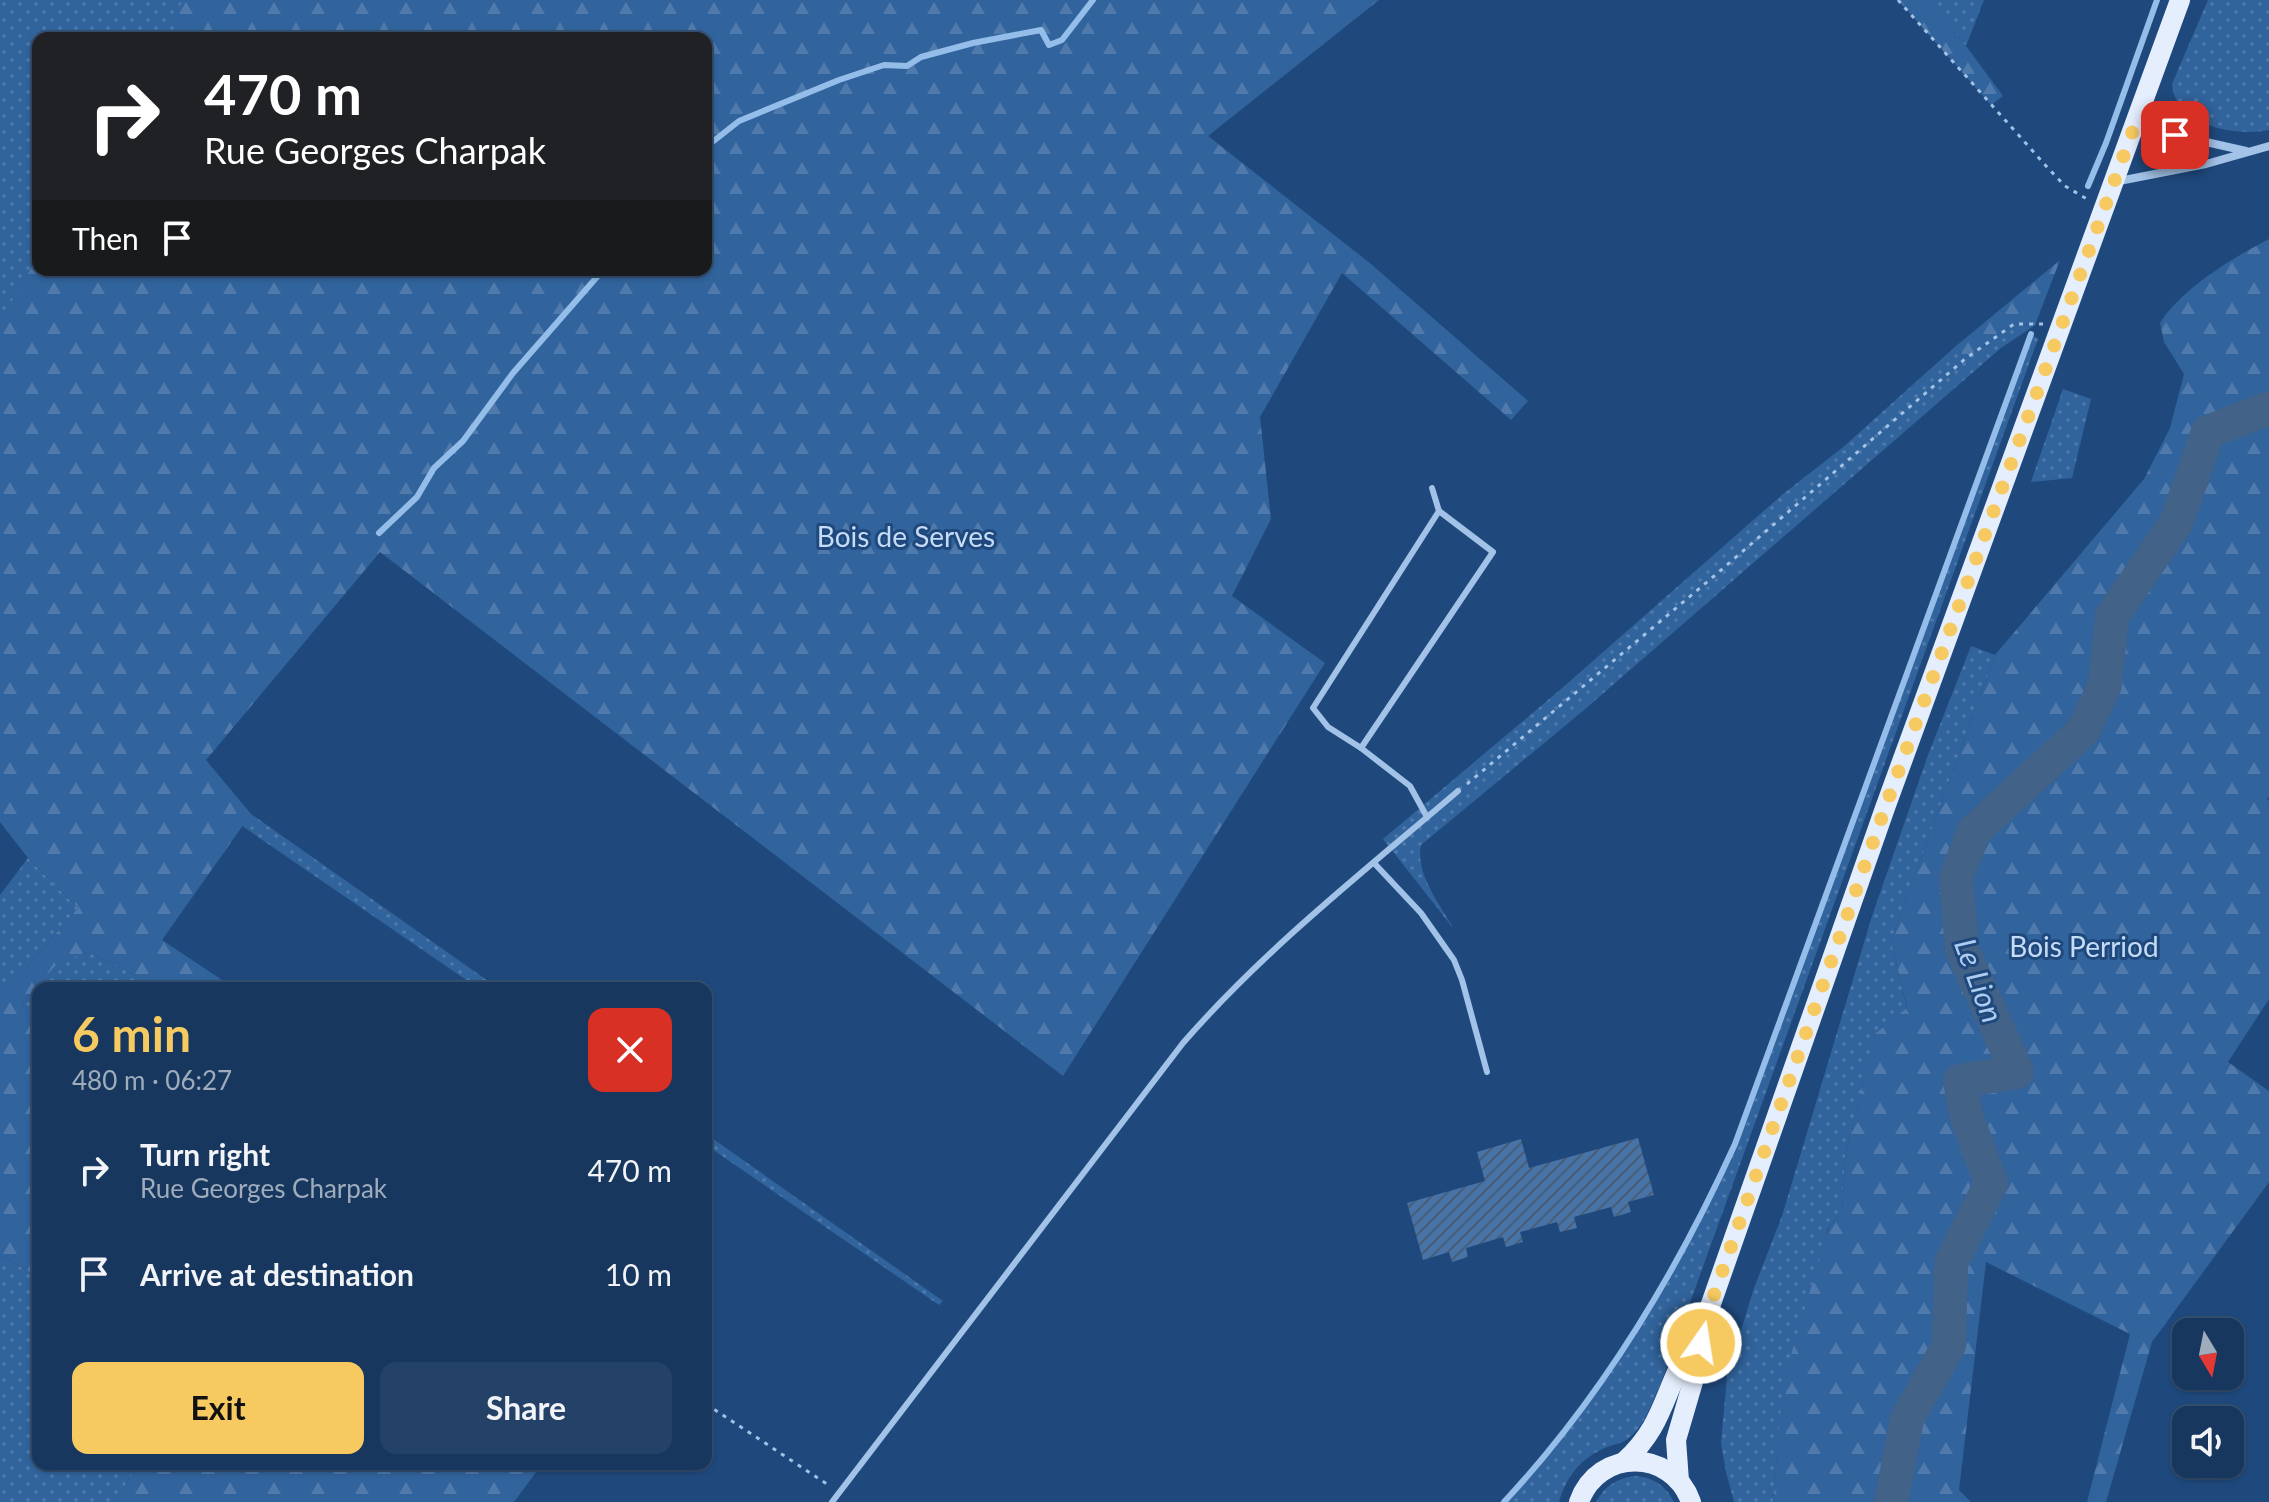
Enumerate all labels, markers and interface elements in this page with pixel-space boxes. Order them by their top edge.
text: 470 m [204,60,362,127]
icon: right [72,64,176,168]
pin [2141,101,2209,169]
icon: arrive [2153,113,2197,157]
text: Rue Georges Charpak [204,128,546,172]
icon: arrive [155,216,199,260]
text: Then [72,220,139,256]
park label: Bois de Serves [817,519,995,553]
park label: Bois Perriod [2009,929,2159,963]
water label: Le Lion [1948,933,2012,1027]
text: 6 min [72,1005,191,1062]
button: close [588,1008,672,1092]
text: 480 m · 06:27 [72,1064,232,1096]
text: Turn right [140,1136,270,1172]
icon: right [72,1148,116,1192]
text: 470 m [587,1152,672,1188]
text: Rue Georges Charpak [140,1172,387,1204]
icon: arrive [72,1252,116,1296]
text: Arrive at destination [140,1256,414,1292]
text: 10 m [605,1256,672,1292]
position arrow [1659,1301,1743,1385]
north arrow [2172,1318,2244,1390]
map controls [2172,1318,2244,1478]
button: Exit [72,1362,364,1454]
button: Share [380,1362,672,1454]
button: sound [2172,1406,2244,1478]

